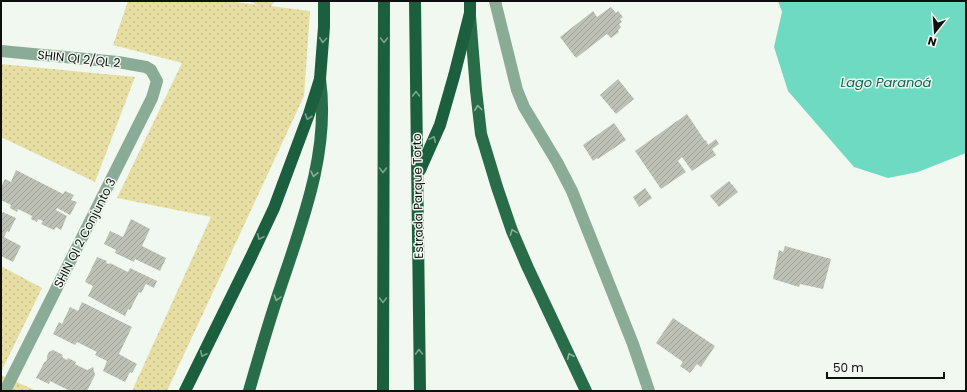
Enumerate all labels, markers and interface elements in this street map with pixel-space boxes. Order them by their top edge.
north arrow [915,12,955,52]
text: N [926,33,938,50]
one-way arrow [319,37,328,43]
one-way arrow [380,37,388,43]
street label: SHIN QI 2/QL 2 [37,46,121,71]
water label: Lago Paranoá [841,73,932,92]
one-way arrow [412,91,420,97]
one-way arrow [473,105,482,111]
one-way arrow [304,113,313,120]
street label: Estrada Parque Torto [408,133,427,259]
one-way arrow [429,136,437,143]
one-way arrow [379,167,387,173]
one-way arrow [311,170,319,177]
street label: SHIN QI 2 Conjunto 3 [50,175,120,291]
one-way arrow [509,229,517,236]
one-way arrow [257,233,265,241]
one-way arrow [273,294,282,301]
one-way arrow [379,297,387,303]
one-way arrow [415,349,424,355]
one-way arrow [200,350,208,357]
one-way arrow [567,352,575,360]
scale bar [827,354,944,380]
text: 50 m [833,359,864,376]

